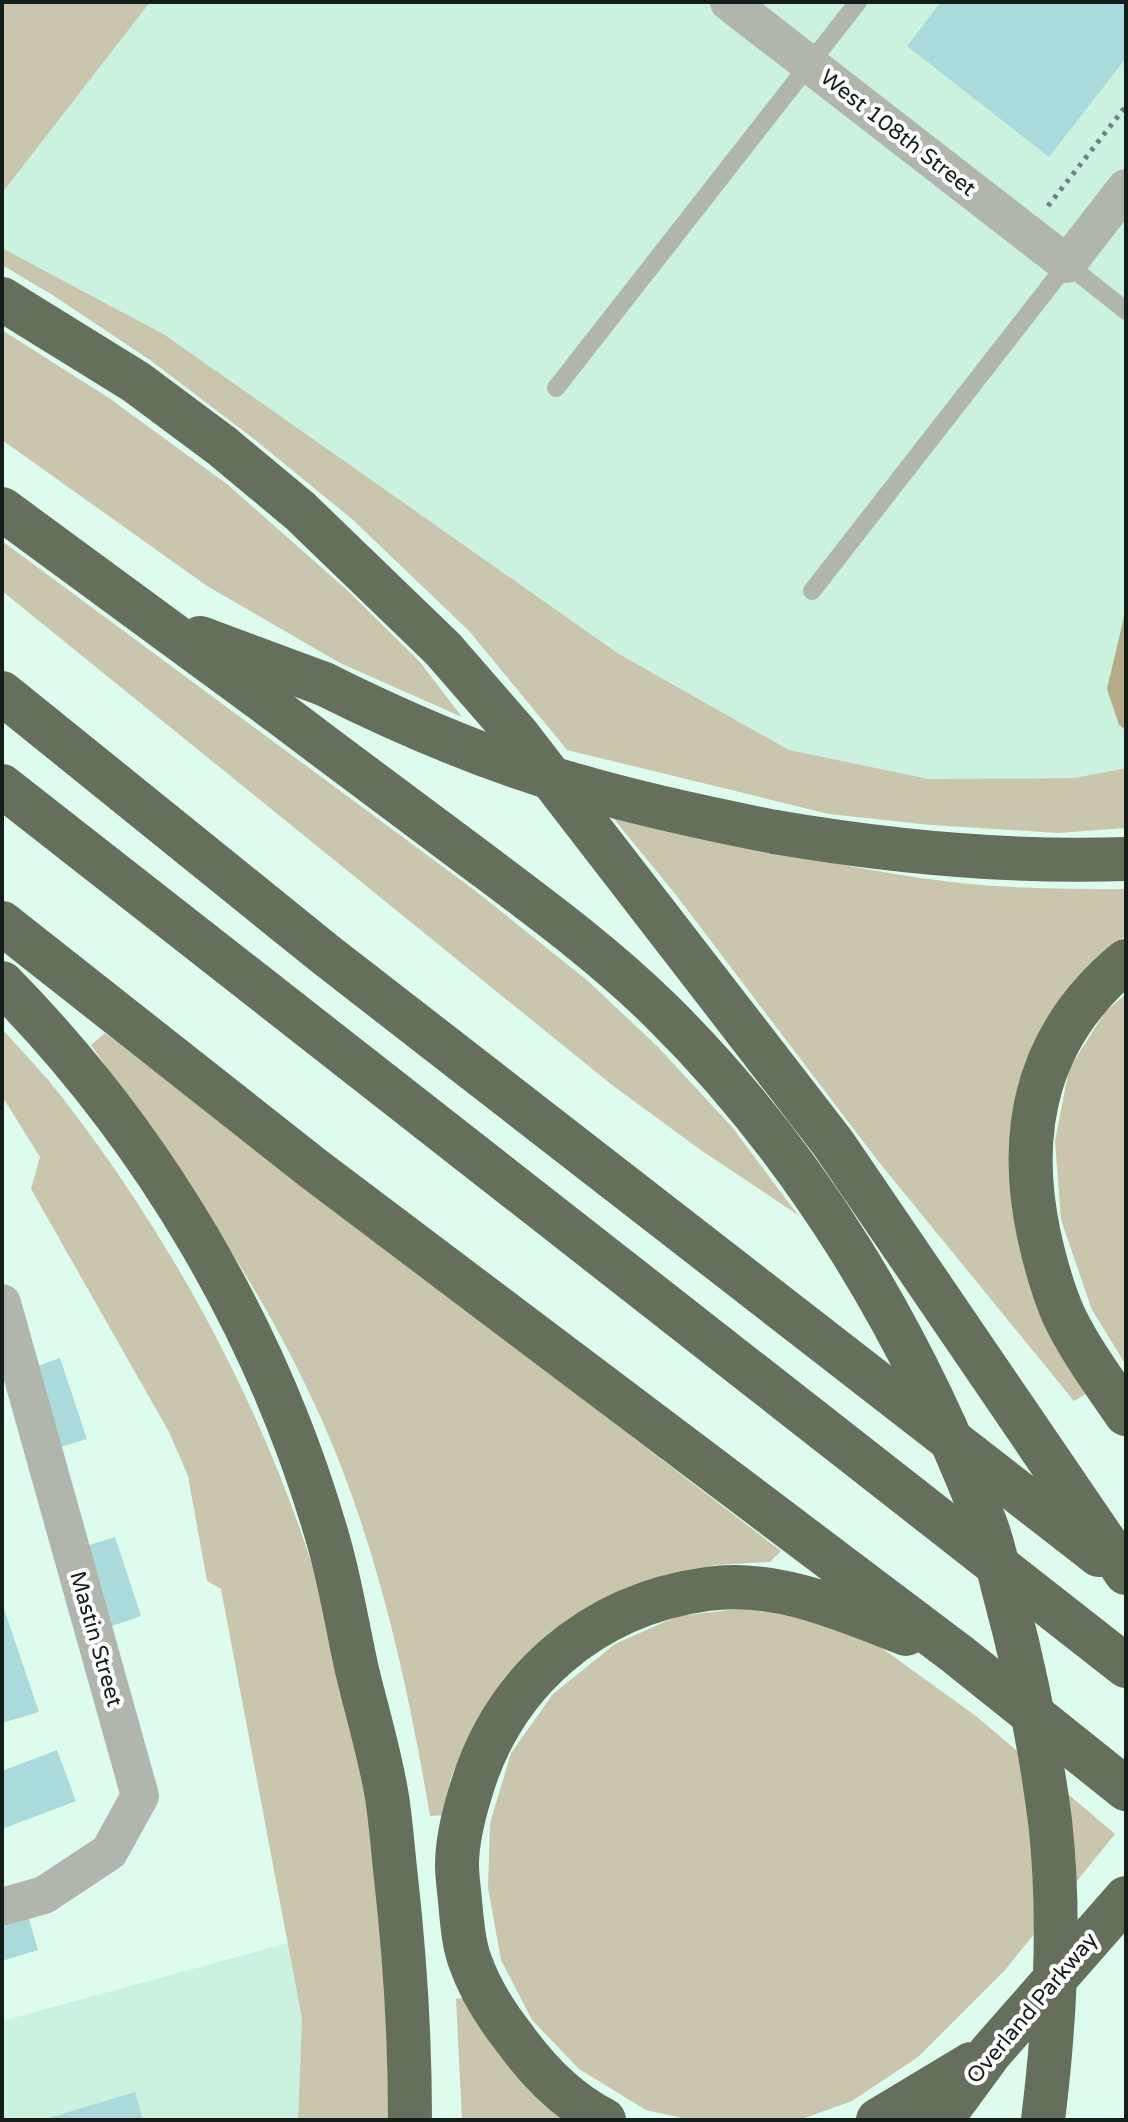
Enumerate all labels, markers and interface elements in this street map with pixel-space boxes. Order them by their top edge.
street label: West 108th Street [815,64,981,202]
street label: Mastin Street [64,1568,128,1710]
street label: Overland Parkway [961,1927,1103,2089]

